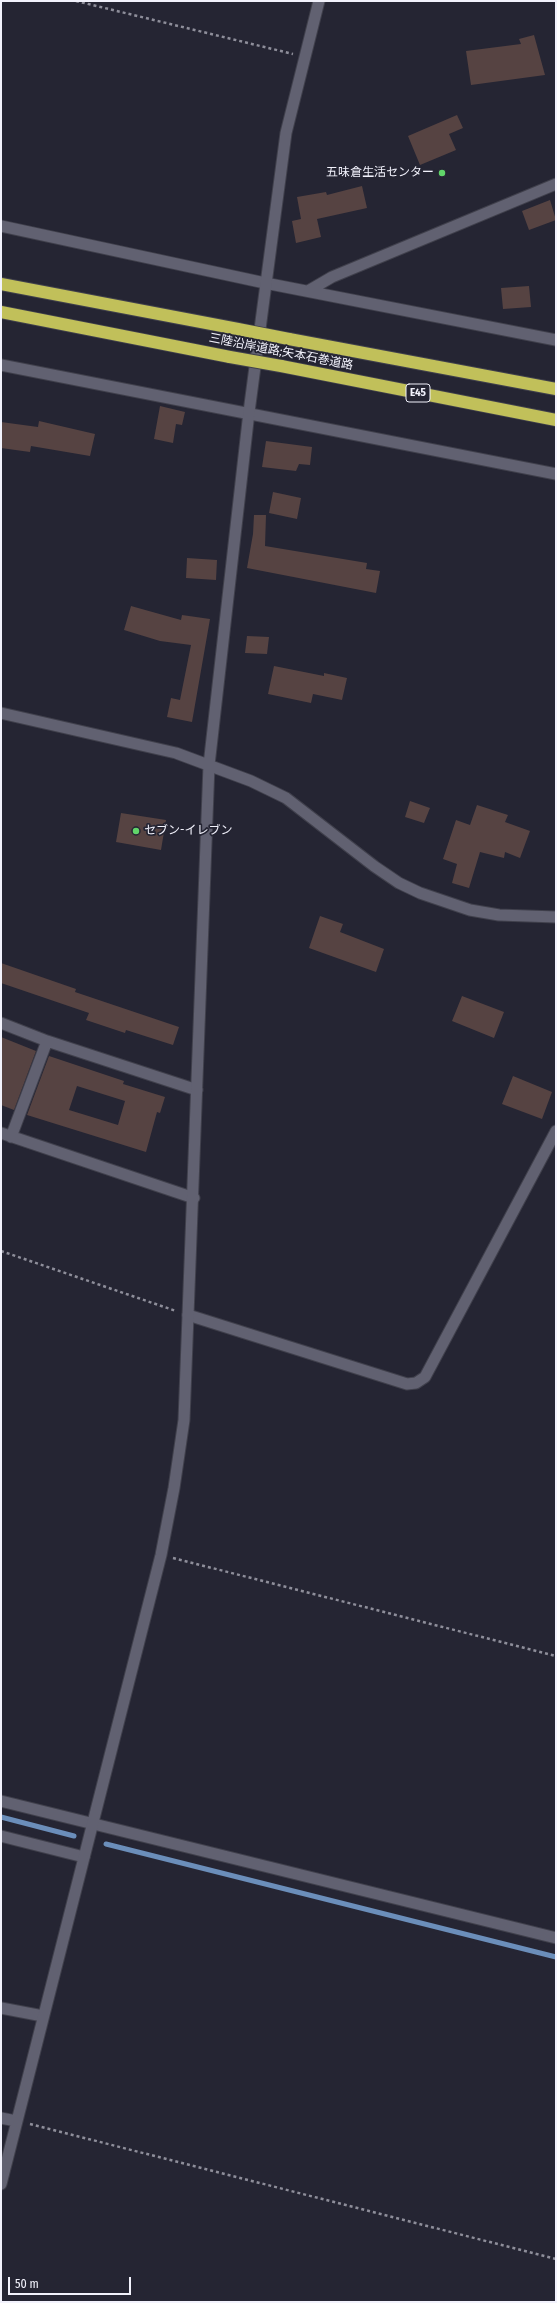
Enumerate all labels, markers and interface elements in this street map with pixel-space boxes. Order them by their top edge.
place label: 五味倉生活センター [326,166,434,180]
marker: 五味倉生活センター [437,168,447,178]
street label: 三陸沿岸道路;矢本石巻道路 [208,331,354,373]
road number: E45 [406,384,430,402]
place label: セブン-イレブン [144,824,232,838]
marker: セブン-イレブン [131,826,141,836]
scale bar [10,2269,133,2295]
text: 50 m [15,2277,39,2291]

